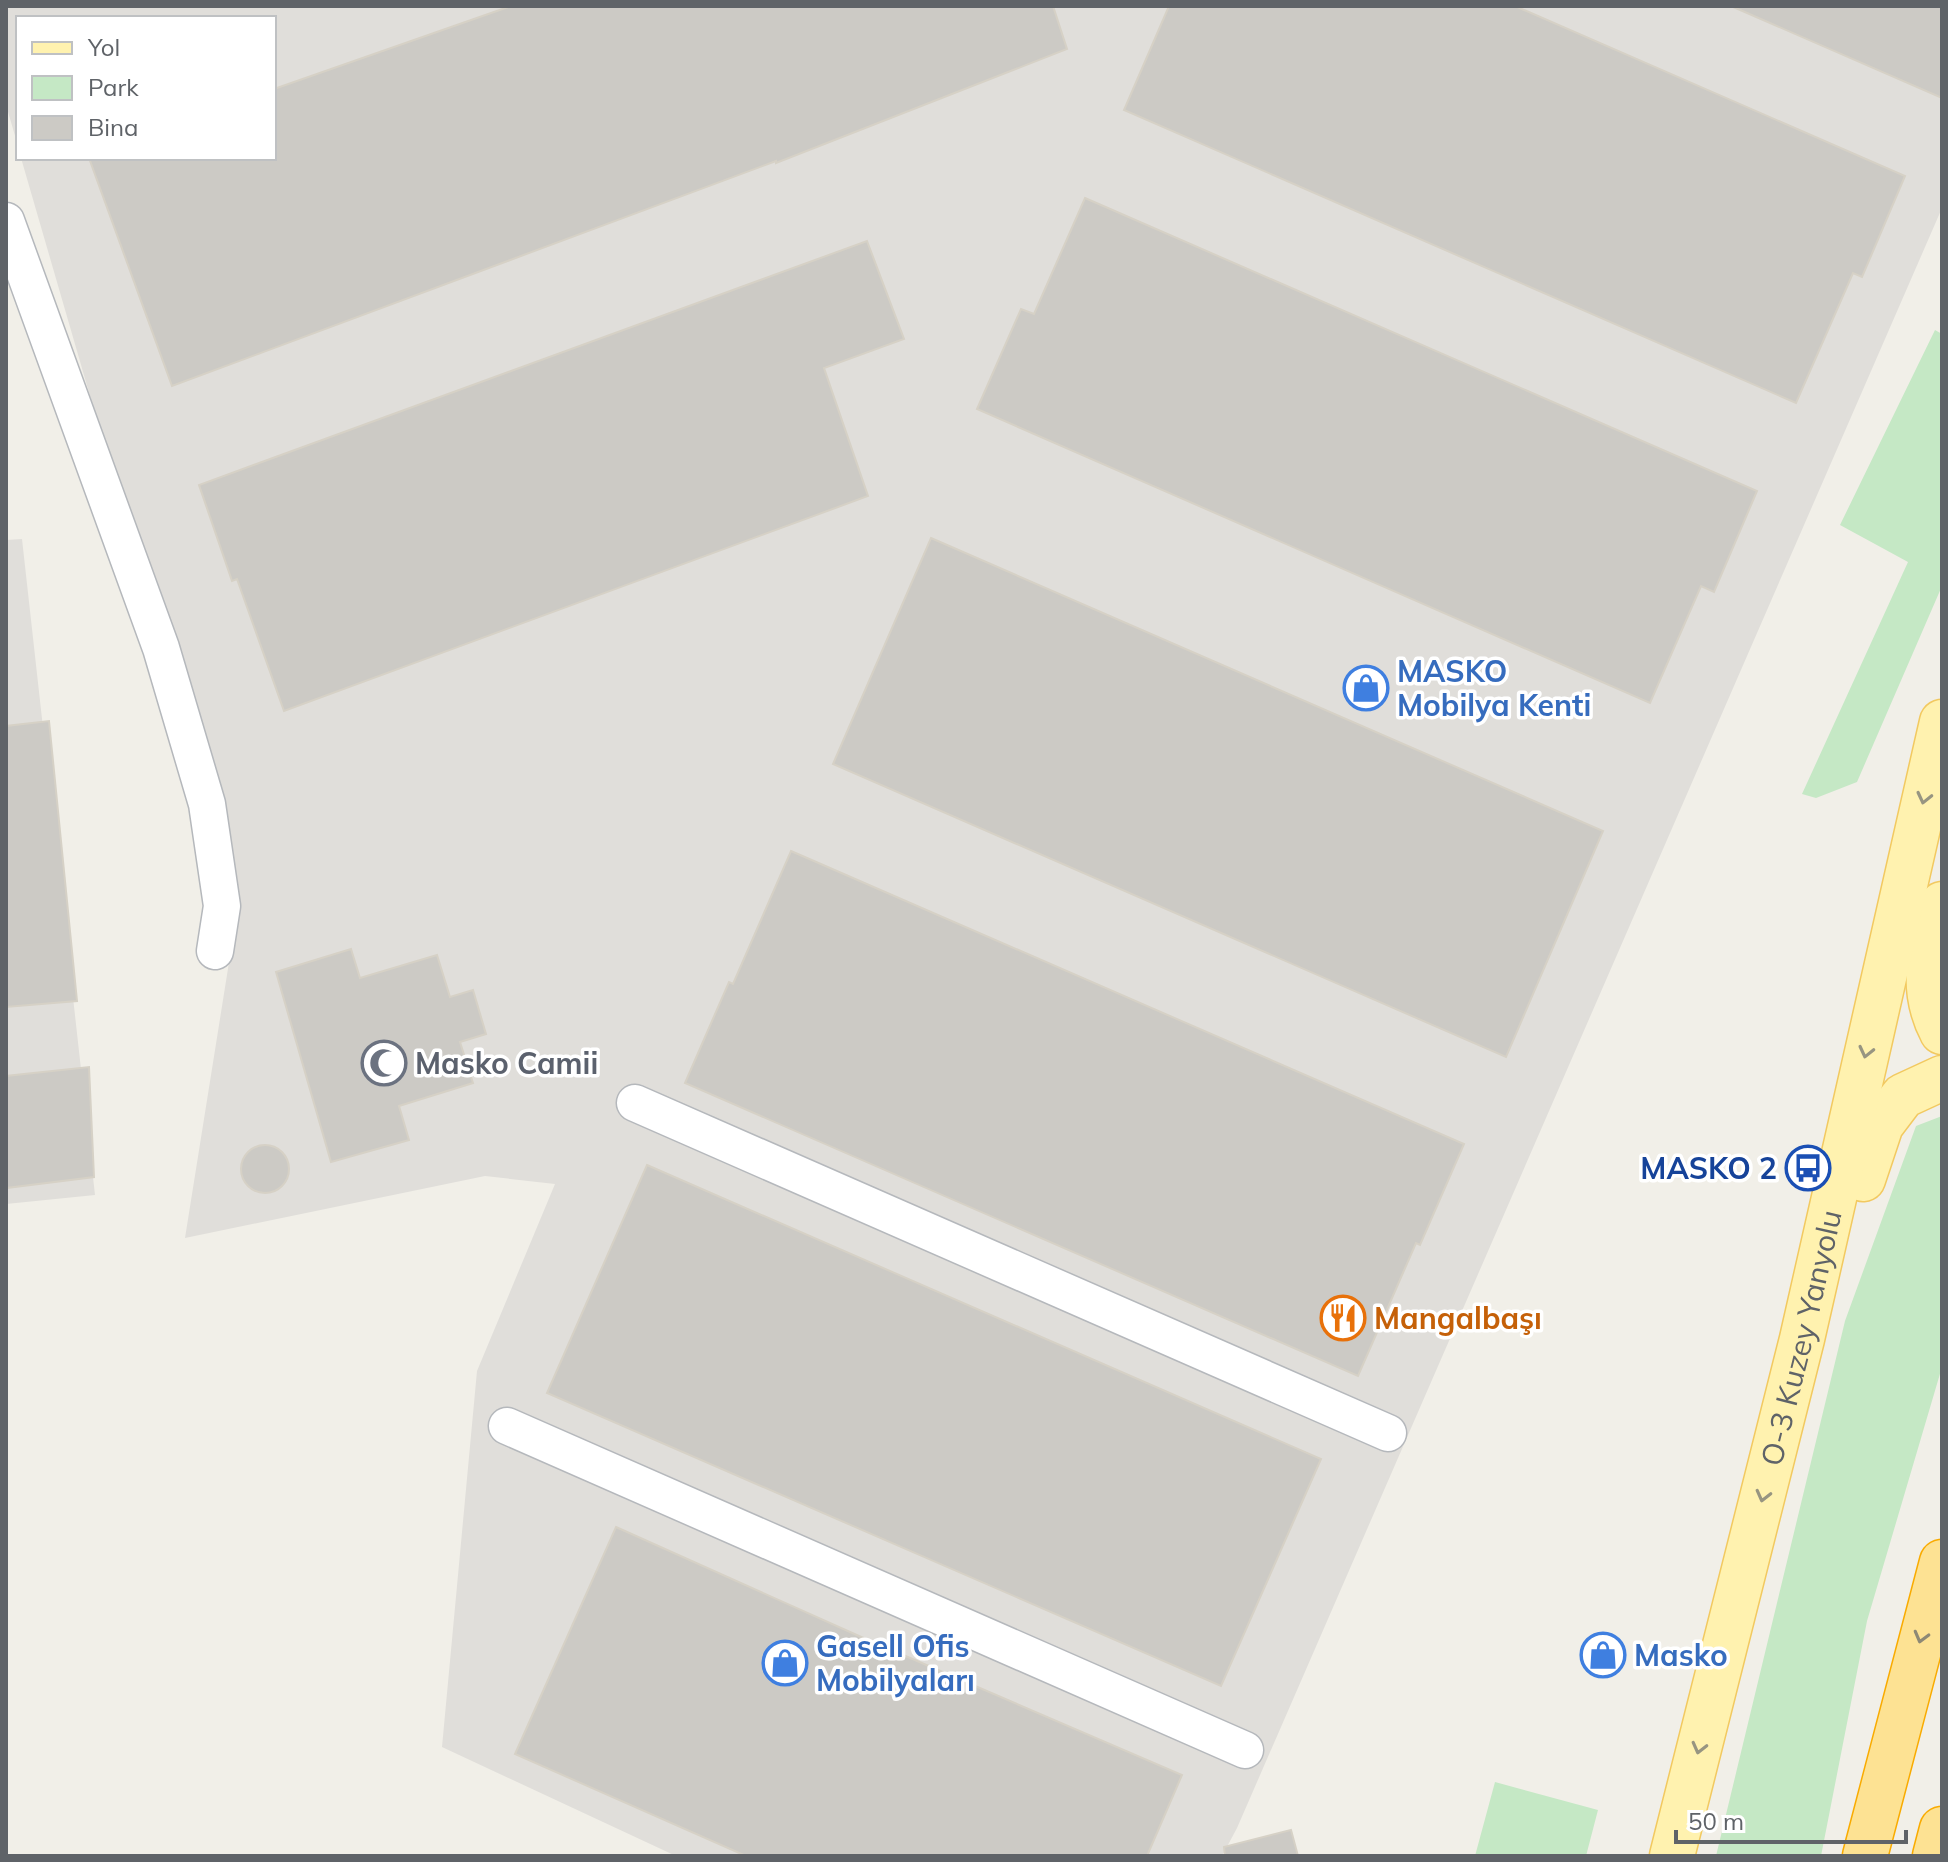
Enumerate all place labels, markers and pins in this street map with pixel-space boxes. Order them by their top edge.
place label: MASKO Mobilya Kenti [1397,652,1591,724]
shop icon: MASKO Mobilya Kenti [1342,664,1390,712]
mosque icon: Masko Camii [360,1039,408,1087]
place label: Masko Camii [415,1044,598,1082]
bus stop icon: MASKO 2 [1784,1144,1832,1192]
place label: MASKO 2 [1640,1149,1777,1187]
restaurant icon: Mangalbaşı [1319,1294,1367,1342]
place label: Mangalbaşı [1374,1299,1542,1337]
place label: Gasell Ofis Mobilyaları [816,1627,975,1699]
shop icon: Masko [1579,1631,1627,1679]
place label: Masko [1634,1636,1728,1674]
shop icon: Gasell Ofis Mobilyaları [761,1639,809,1687]

